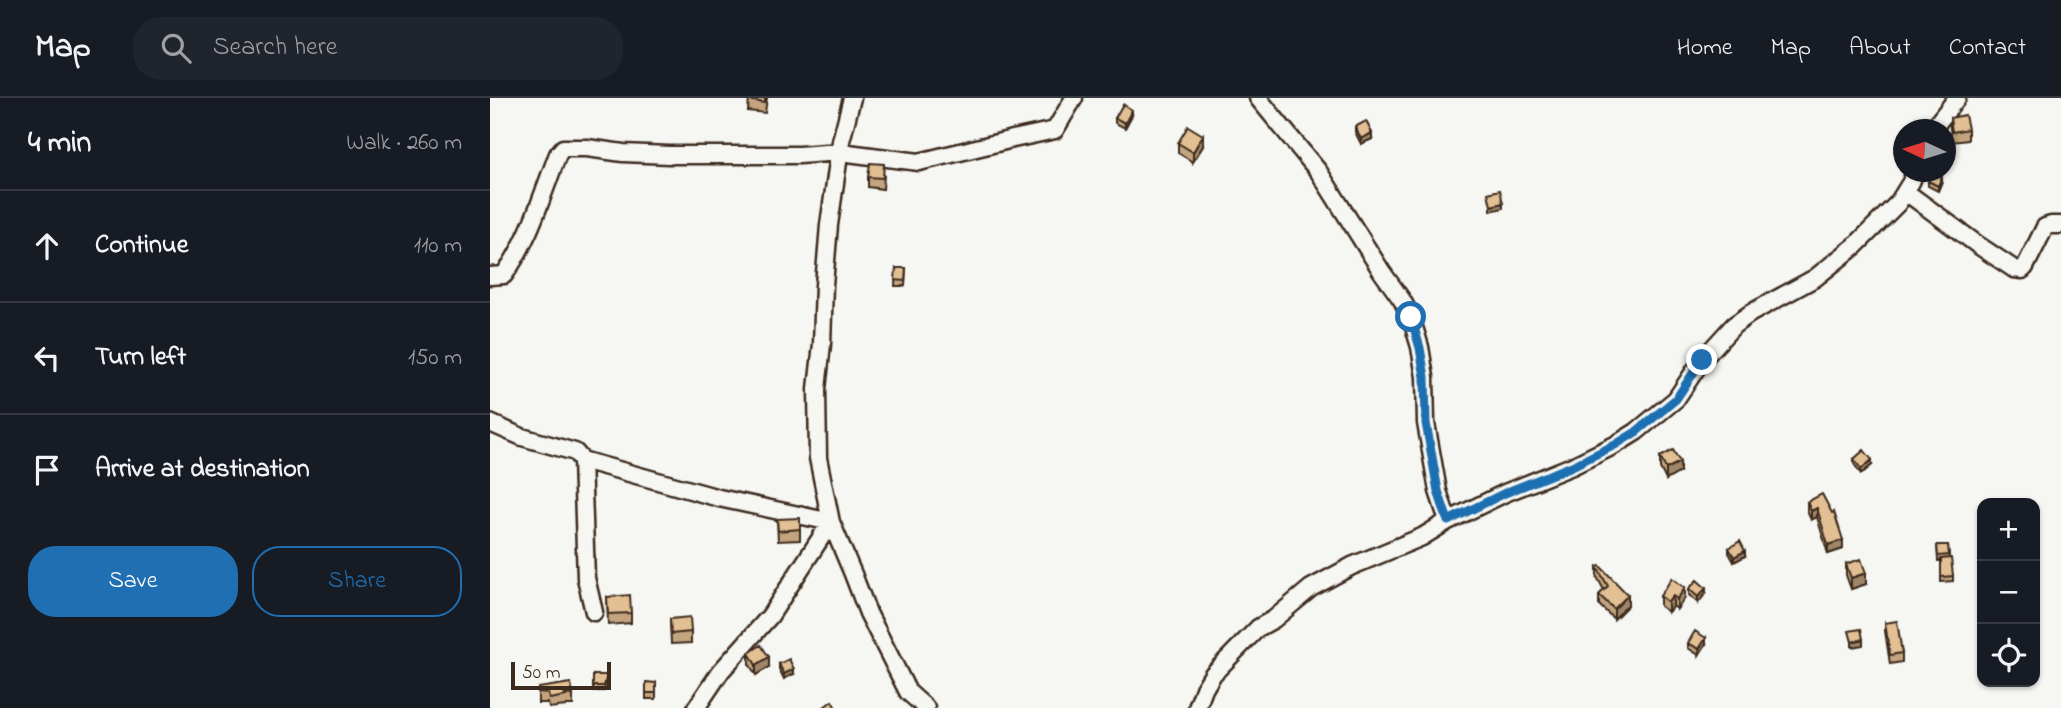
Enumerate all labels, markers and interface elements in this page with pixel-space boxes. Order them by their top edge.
search box [133,17,623,80]
text: Map [35,24,91,72]
icon: search [157,29,195,67]
text: Search here [213,29,337,67]
text: Home [1677,31,1733,66]
text: Map [1771,31,1811,66]
text: About [1849,31,1911,66]
text: Contact [1949,31,2026,66]
north arrow [1893,119,1956,182]
text: 4 min [28,122,91,166]
text: Walk · 260 m [346,127,462,160]
icon: ahead [28,227,66,265]
text: Continue [95,227,188,265]
text: 110 m [414,230,462,263]
route start [1395,301,1426,332]
icon: left [28,339,66,377]
text: Turn left [95,339,186,377]
text: 150 m [408,342,462,375]
route end [1686,344,1717,375]
icon: arrive [28,451,66,489]
text: Arrive at destination [95,451,310,489]
map controls [1977,498,2040,687]
button: + [1977,498,2040,561]
button: Save [28,546,238,617]
button: Share [252,546,462,617]
button: − [1977,561,2040,624]
button: locate [1977,624,2040,687]
scale bar [511,659,611,691]
text: 50 m [522,660,561,687]

